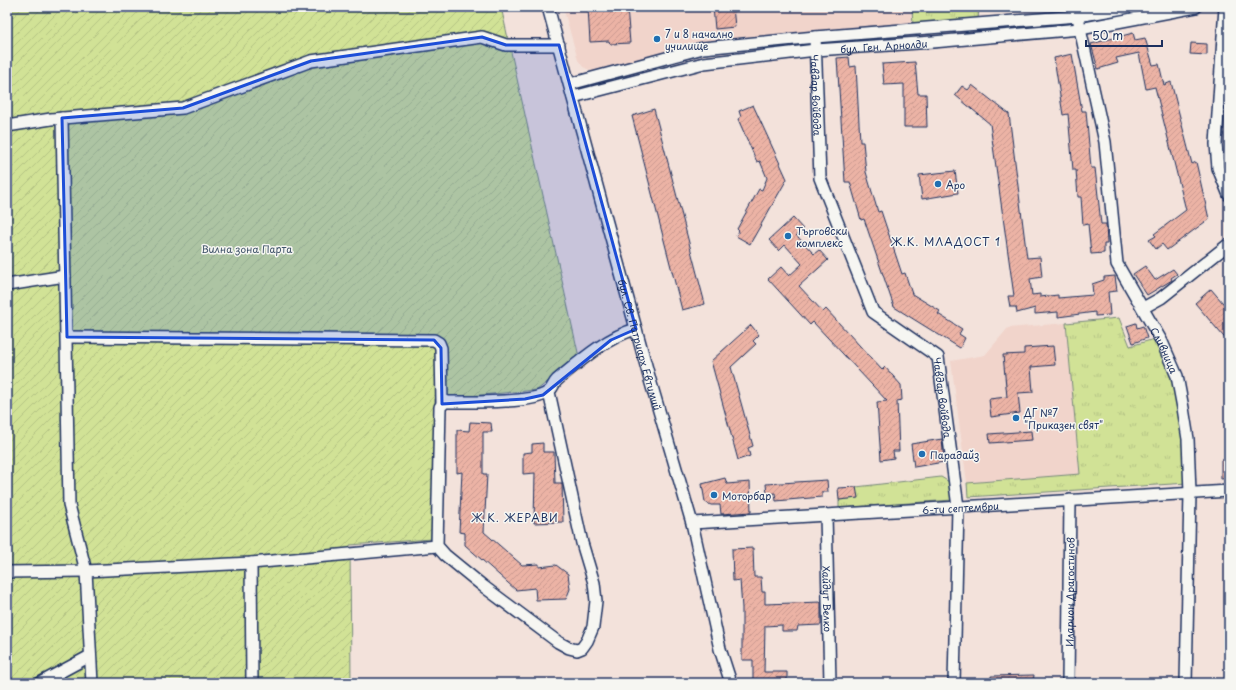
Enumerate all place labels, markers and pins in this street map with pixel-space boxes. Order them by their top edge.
place label: 7 и 8 начално училище [665,26,734,54]
marker: 7 и 8 начално училище [652,34,662,44]
place label: Аро [946,177,966,192]
marker: Аро [933,179,943,189]
place label: Търговски комплекс [796,223,847,250]
marker: Търговски комплекс [783,231,793,241]
place label: ДГ №7 "Приказен свят" [1023,405,1103,432]
marker: ДГ №7 "Приказен свят" [1011,413,1021,423]
place label: Парадайз [930,447,979,462]
marker: Парадайз [917,449,927,459]
place label: Моторбар [722,488,771,503]
marker: Моторбар [709,490,719,500]

